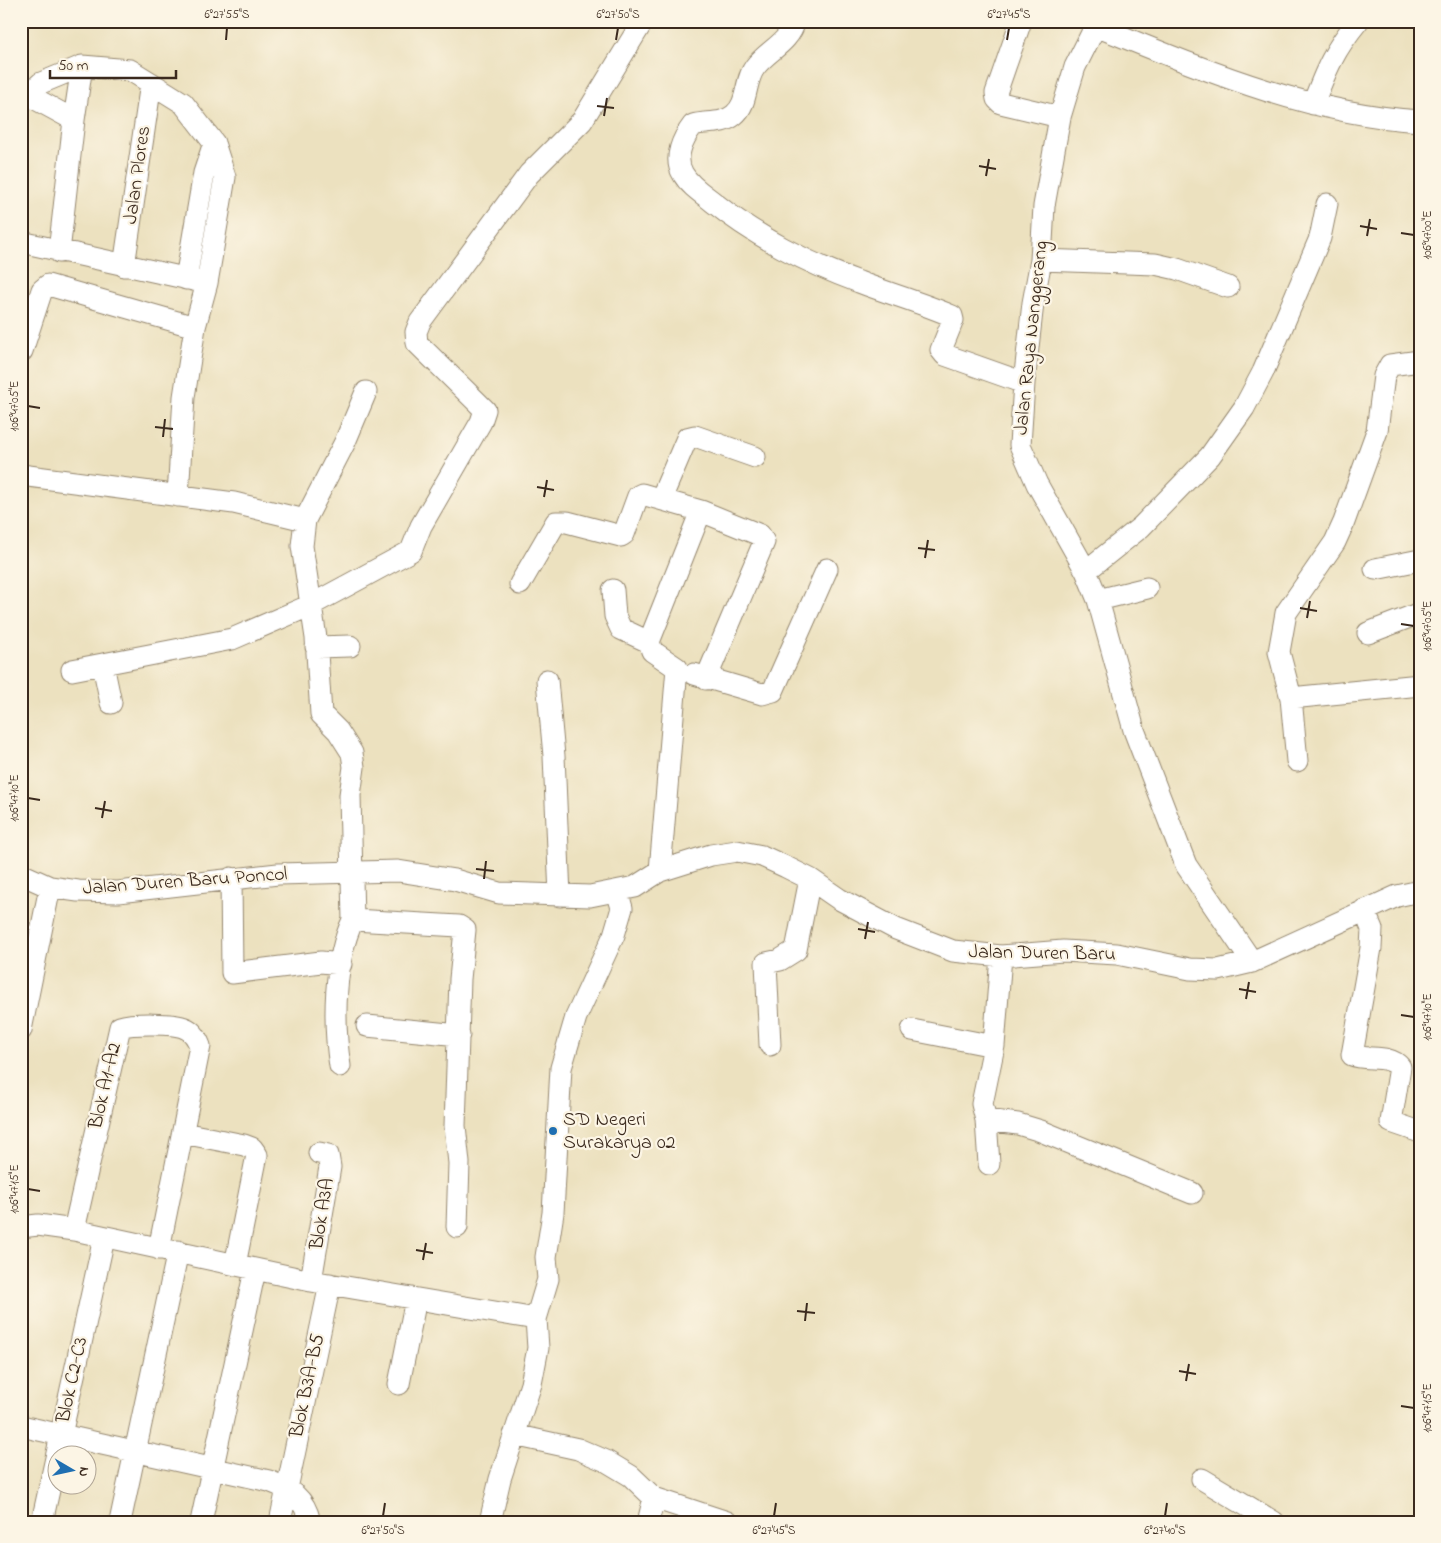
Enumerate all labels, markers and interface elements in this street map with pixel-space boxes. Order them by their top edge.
text: 6°27'55"S [205,6,250,24]
text: 6°27'50"S [596,6,640,24]
text: 6°27'45"S [988,6,1031,24]
scale bar [50,48,176,80]
text: 50 m [58,55,89,77]
street label: Jalan Plores [117,124,159,226]
text: 106°47'00"E [1419,210,1437,260]
street label: Jalan Raya Nanggerang [1007,239,1058,437]
text: 106°47'05"E [6,381,24,431]
text: 106°47'05"E [1419,601,1437,651]
text: 106°47'10"E [6,774,24,822]
street label: Jalan Duren Baru Poncol [82,860,288,904]
street label: Jalan Duren Baru [968,938,1116,970]
text: 106°47'10"E [1419,993,1437,1041]
street label: Blok A1-A2 [82,1040,130,1133]
place label: SD Negeri Surakarya 02 [563,1106,676,1158]
marker: SD Negeri Surakarya 02 [547,1125,559,1137]
text: 106°47'15"E [6,1164,24,1214]
street label: Blok A3A [303,1176,343,1253]
street label: Blok B3A-B5 [283,1331,333,1442]
street label: Blok C2-C3 [50,1335,96,1426]
text: 106°47'15"E [1419,1383,1437,1433]
north arrow [48,1446,98,1496]
text: N [72,1465,94,1478]
text: 6°27'50"S [361,1522,405,1540]
text: 6°27'45"S [753,1522,796,1540]
text: 6°27'40"S [1144,1522,1186,1540]

